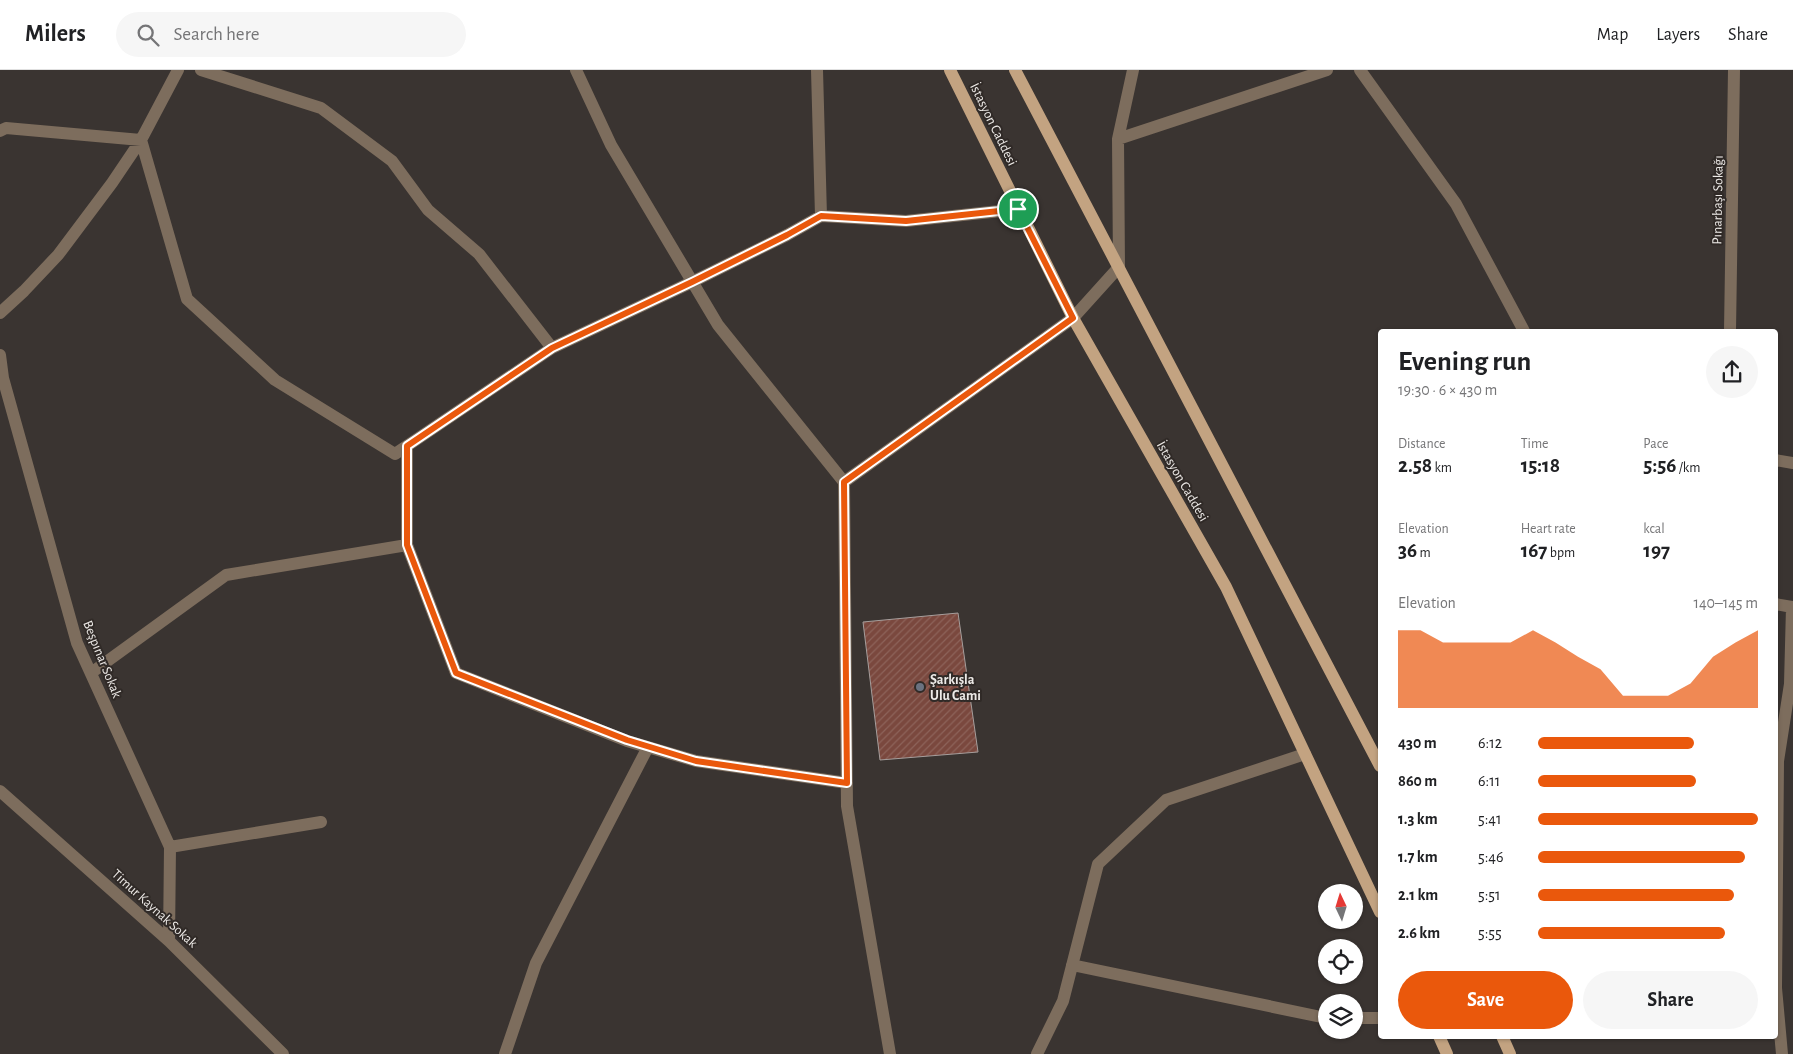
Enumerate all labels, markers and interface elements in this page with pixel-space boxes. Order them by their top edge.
search box [116,12,466,57]
icon: search [134,21,162,49]
text: Milers [25,22,86,46]
text: Search here [174,25,260,44]
text: Map [1597,26,1628,44]
text: Layers [1656,26,1700,44]
text: Share [1728,26,1768,44]
street label: İstasyon Caddesi [967,80,1022,168]
street label: Pınarbaşı Sokağı [1710,155,1726,245]
pin [997,188,1039,230]
icon: arrive [1004,195,1032,223]
button: share [1706,346,1758,398]
text: Evening run [1398,348,1531,376]
text: 19:30 · 6 × 430 m [1398,382,1497,398]
street label: İstasyon Caddesi [1154,437,1213,524]
text: Distance [1398,437,1445,451]
text: Time [1521,437,1549,451]
text: Pace [1643,437,1669,451]
text: 2.58 [1398,455,1432,476]
text: 15:18 [1521,455,1560,476]
text: 5:56 [1643,455,1676,476]
text: km [1432,461,1452,475]
text: /km [1676,461,1700,475]
text: Elevation [1398,522,1449,536]
text: Heart rate [1521,522,1576,536]
text: kcal [1643,522,1665,536]
text: 36 [1398,540,1417,561]
text: 167 [1521,540,1547,561]
text: 197 [1643,540,1670,561]
text: m [1417,546,1431,560]
text: bpm [1547,546,1575,560]
text: Elevation [1398,595,1456,611]
text: 140–145 m [1693,595,1758,611]
street label: Beşpınar Sokak [80,619,124,701]
place label: Şarkışla Ulu Cami [930,673,981,703]
marker: Şarkışla Ulu Cami [914,681,926,693]
text: 430 m [1398,735,1437,751]
text: 6:12 [1478,735,1502,751]
text: 860 m [1398,773,1437,789]
text: 6:11 [1478,773,1500,789]
text: 1.3 km [1398,811,1438,827]
text: 5:41 [1478,811,1502,827]
text: 1.7 km [1398,849,1438,865]
text: 5:46 [1478,849,1504,865]
street label: Timur Kaynak Sokak [109,867,200,951]
north arrow [1318,884,1362,929]
map controls [1318,884,1363,1039]
text: 2.1 km [1398,887,1438,903]
text: 5:51 [1478,887,1501,903]
text: 2.6 km [1398,925,1440,941]
text: 5:55 [1478,925,1502,941]
button: locate [1318,939,1363,984]
button: Save [1398,971,1573,1029]
button: Share [1583,971,1758,1029]
button: layers [1318,994,1363,1039]

